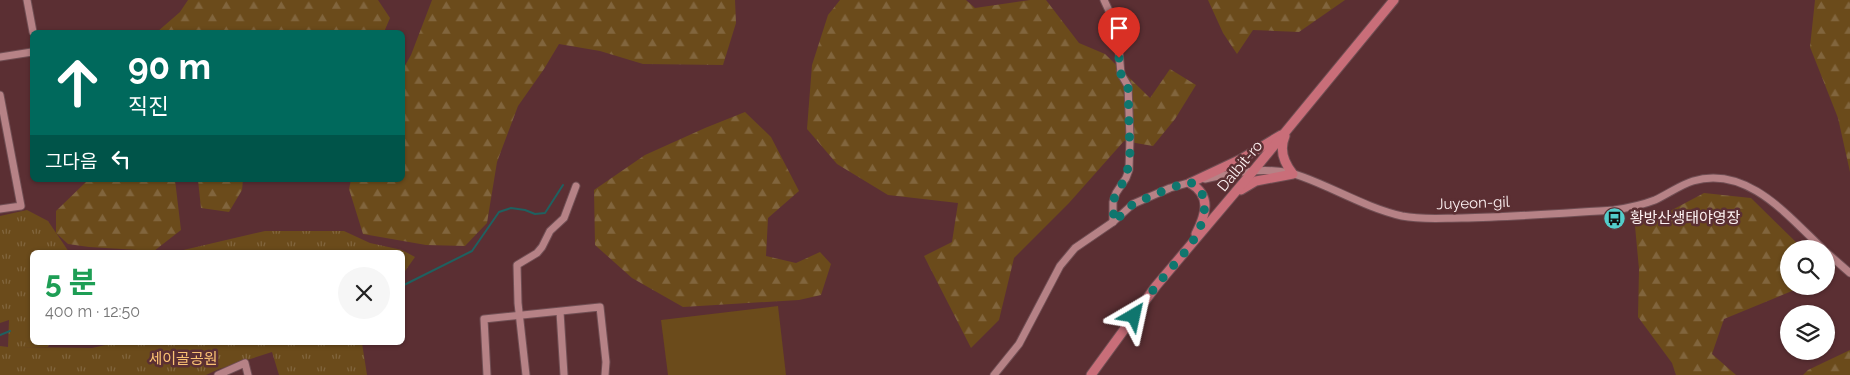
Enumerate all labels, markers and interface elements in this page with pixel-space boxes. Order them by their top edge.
pin [1098,7,1140,58]
icon: arrive [1105,14,1133,42]
text: 90 m [128,46,211,87]
icon: ahead [45,50,110,115]
text: 직진 [128,93,168,119]
street label: Dalbit-ro [1214,137,1266,195]
icon: left [107,145,135,173]
text: 그다음 [45,150,97,172]
street label: Juyeon-gil [1436,193,1511,213]
bus stop icon: 황방산생태야영장 [1602,206,1626,230]
place label: 황방산생태야영장 [1630,209,1741,227]
map controls [1780,240,1835,360]
button: search [1780,240,1835,295]
text: 5 분 [45,265,96,300]
button: close [338,267,390,319]
position arrow [1107,289,1159,341]
text: 400 m · 12:50 [45,302,140,321]
button: layers [1780,305,1835,360]
park label: 세이골공원 [148,350,218,368]

